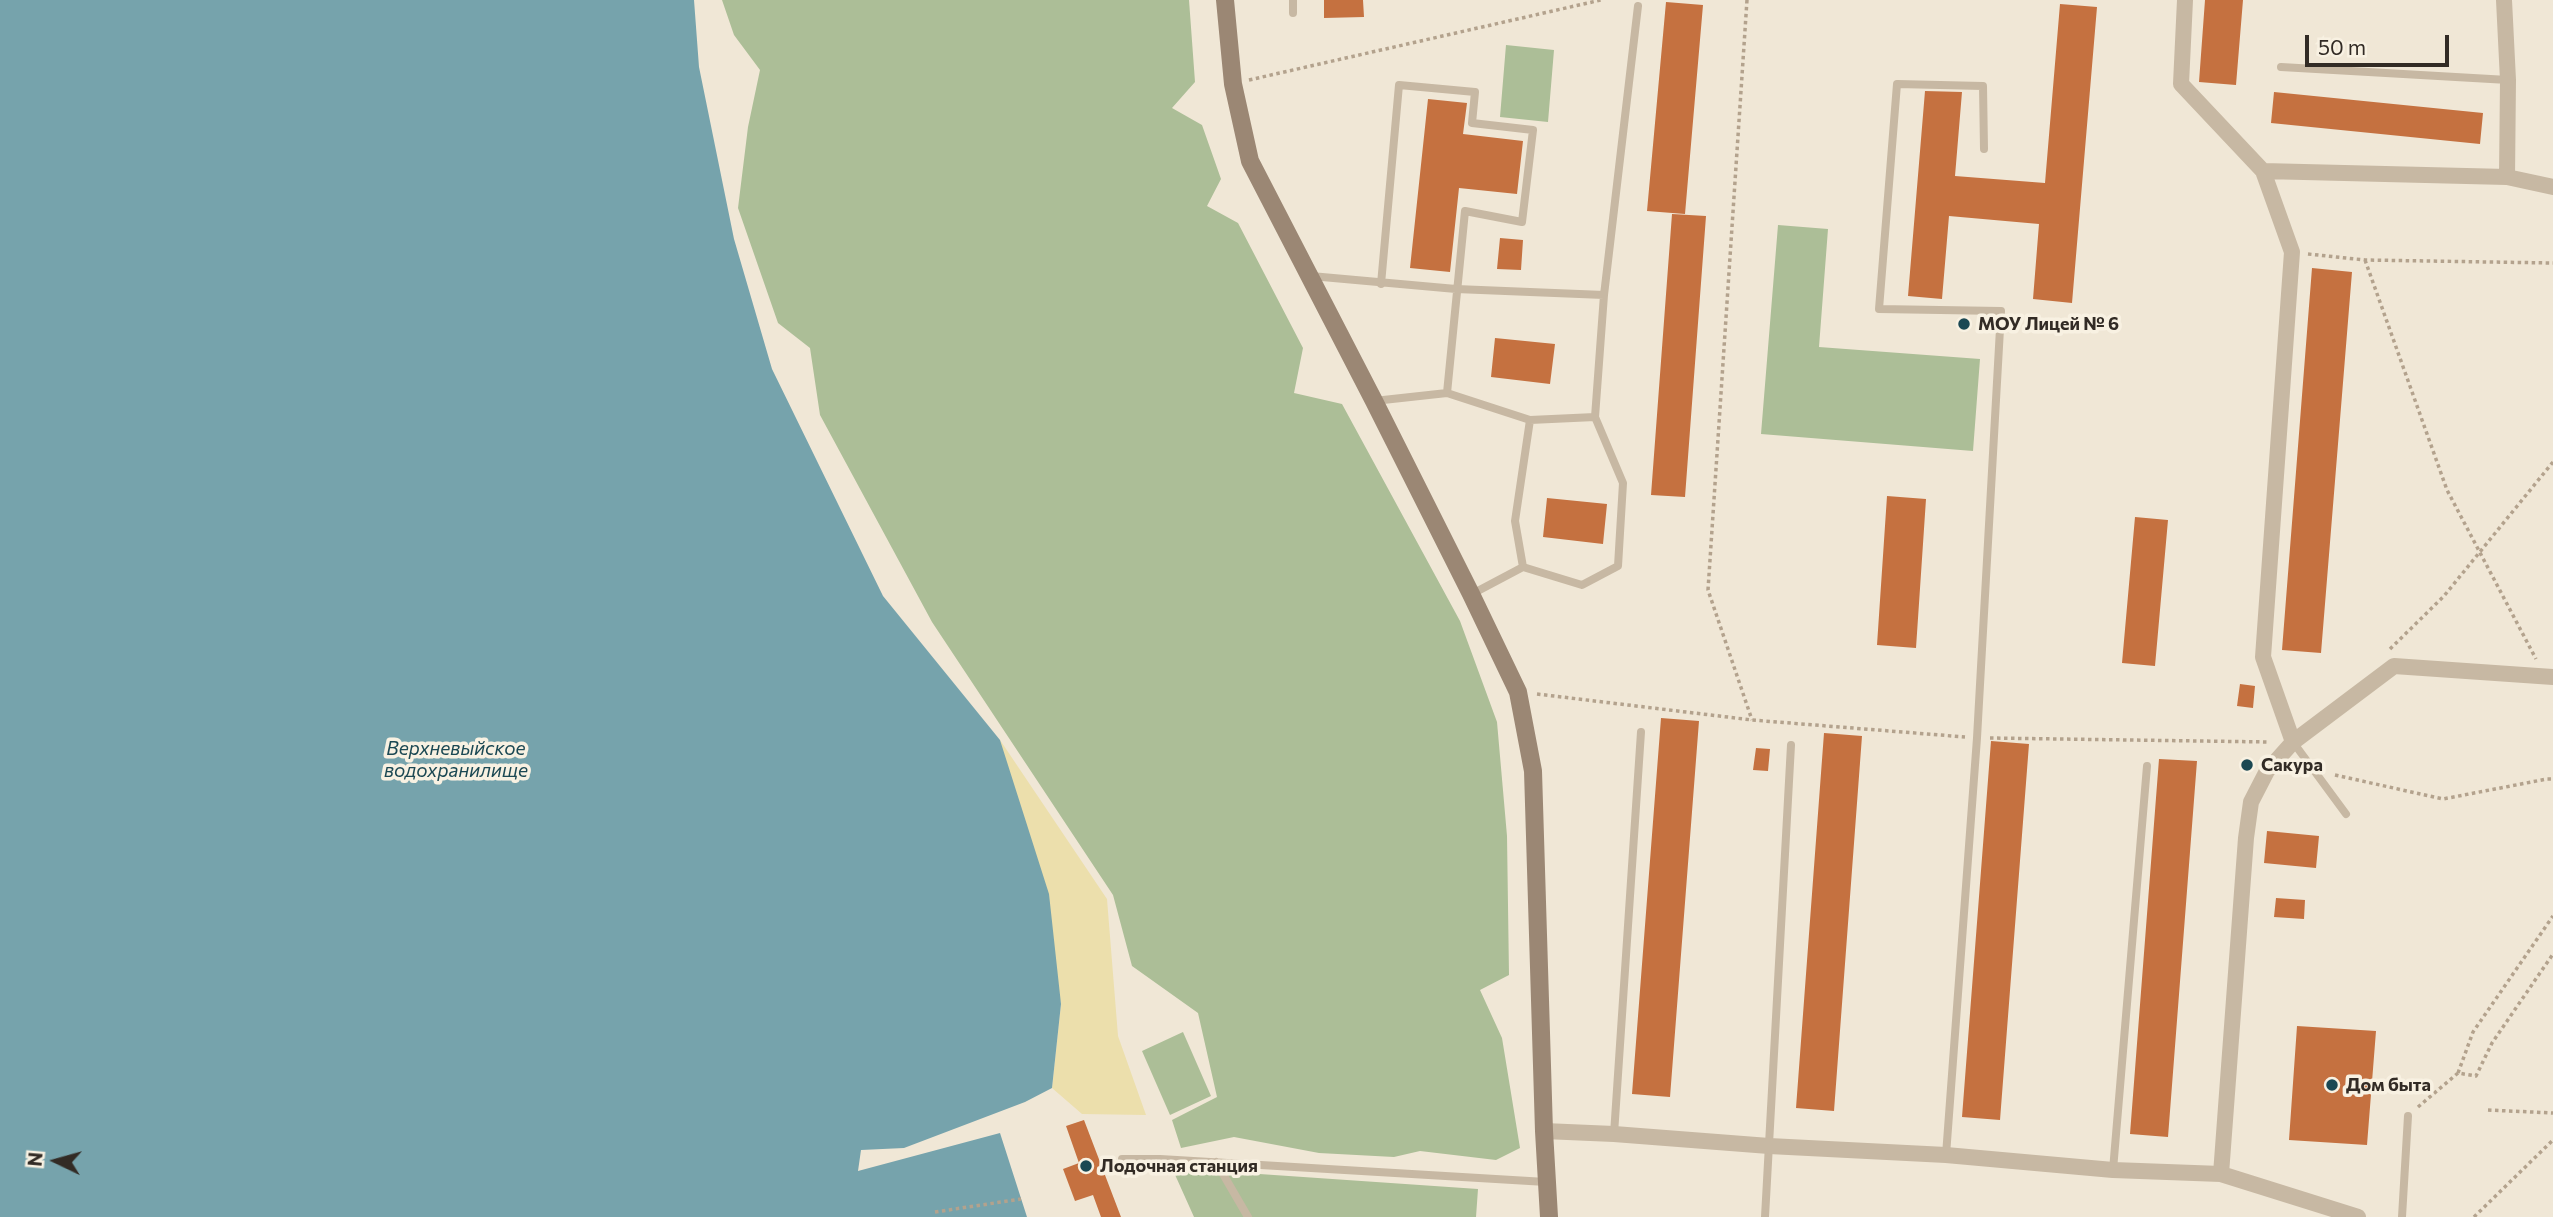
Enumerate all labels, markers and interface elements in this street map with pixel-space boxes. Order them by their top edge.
scale bar [2308,21,2452,65]
text: 50 m [2318,34,2366,59]
place label: МОУ Лицей № 6 [1978,313,2119,335]
marker: МОУ Лицей № 6 [1956,316,1972,332]
water label: Верхневыйское водохранилище [384,738,528,782]
place label: Сакура [2261,754,2323,776]
marker: Сакура [2239,757,2255,773]
place label: Дом быта [2346,1074,2431,1096]
marker: Дом быта [2324,1077,2340,1093]
north arrow [21,1126,91,1196]
text: N [23,1151,47,1167]
place label: Лодочная станция [1100,1155,1258,1177]
marker: Лодочная станция [1078,1158,1094,1174]

